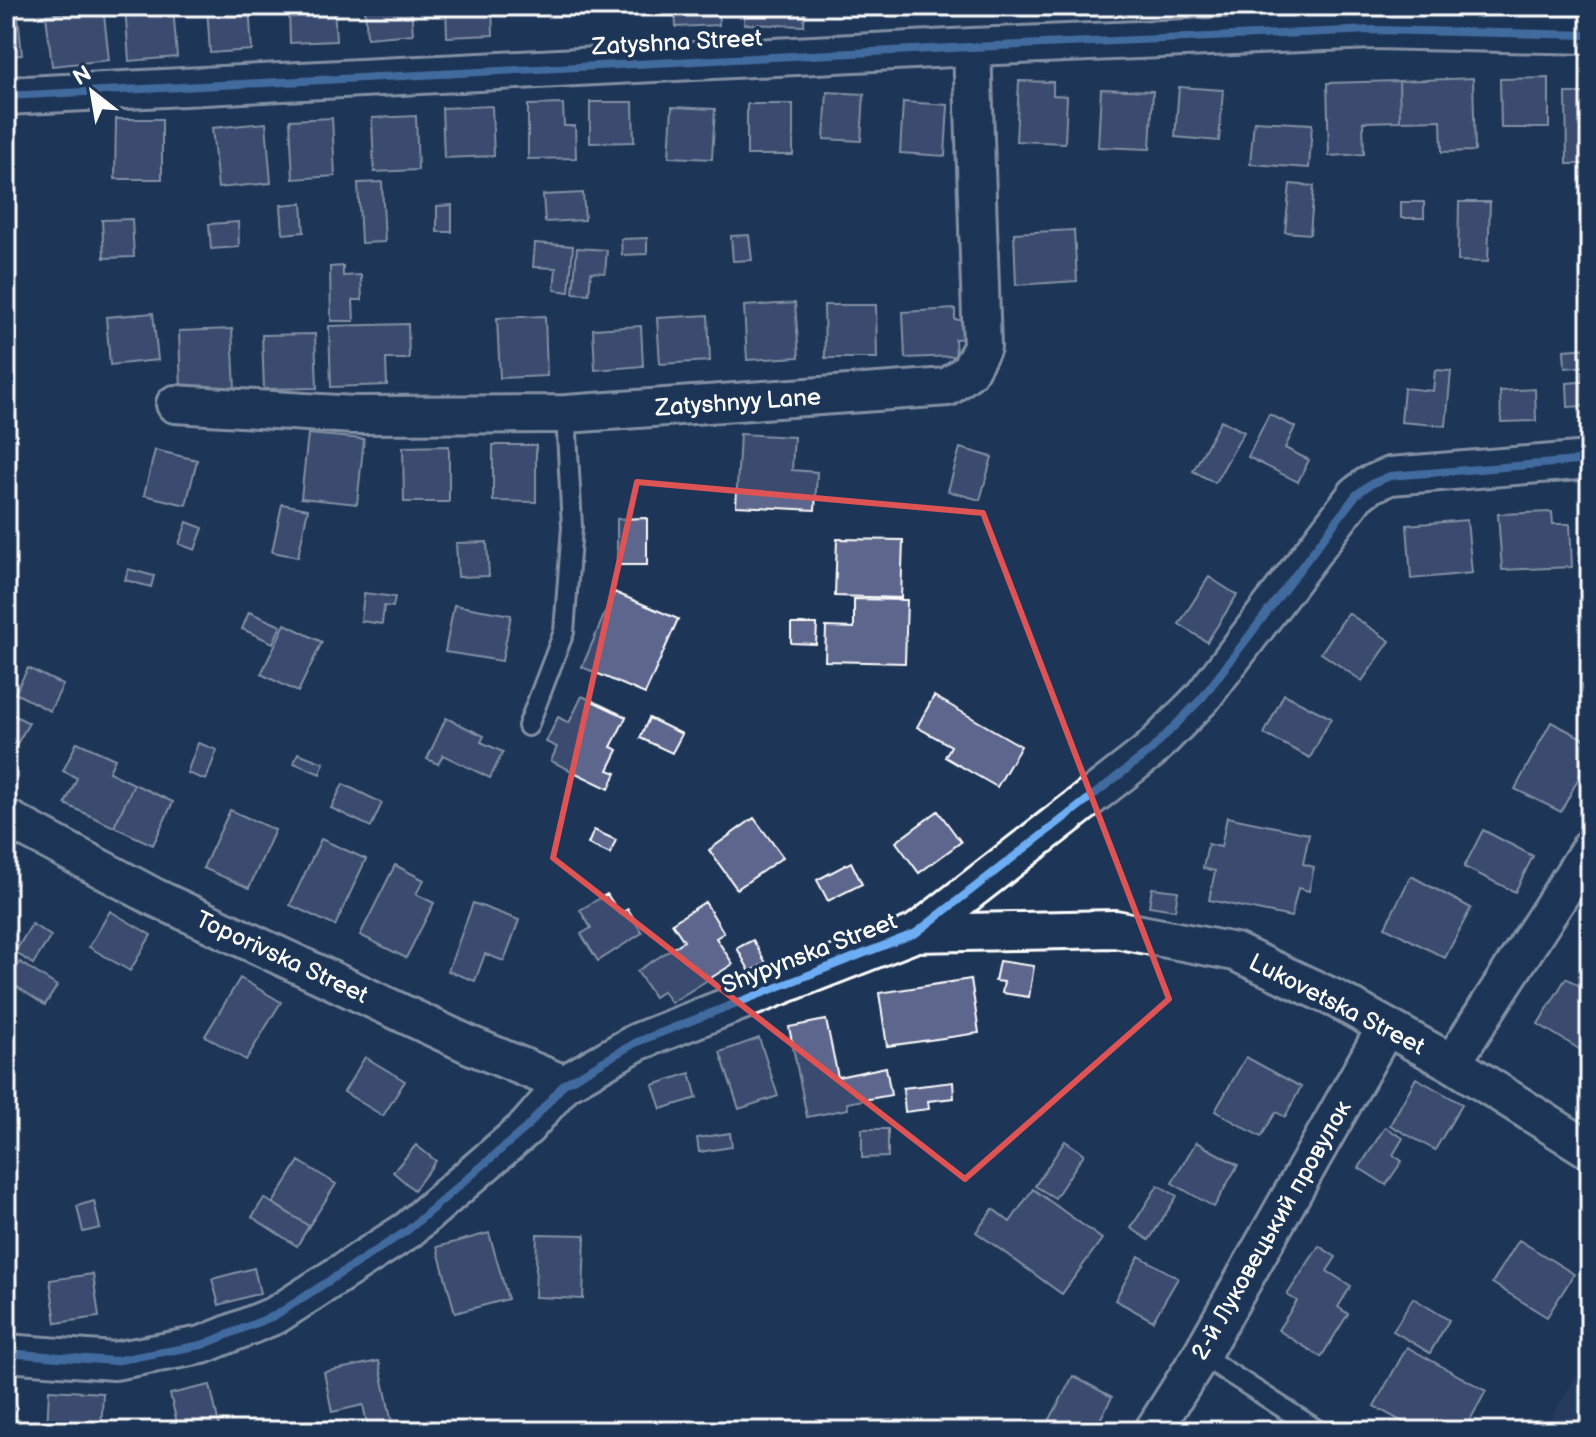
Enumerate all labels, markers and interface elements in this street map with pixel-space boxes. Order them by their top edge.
street label: Zatyshna Street [590,24,764,61]
north arrow [52,52,132,132]
text: N [68,60,97,92]
street label: Zatyshnyy Lane [653,382,822,423]
street label: Toporivska Street [191,905,373,1010]
street label: Shypynska Street [717,906,901,1000]
street label: Lukovetska Street [1244,948,1430,1062]
street label: 2-й Луковецький провулок [1185,1095,1358,1365]

